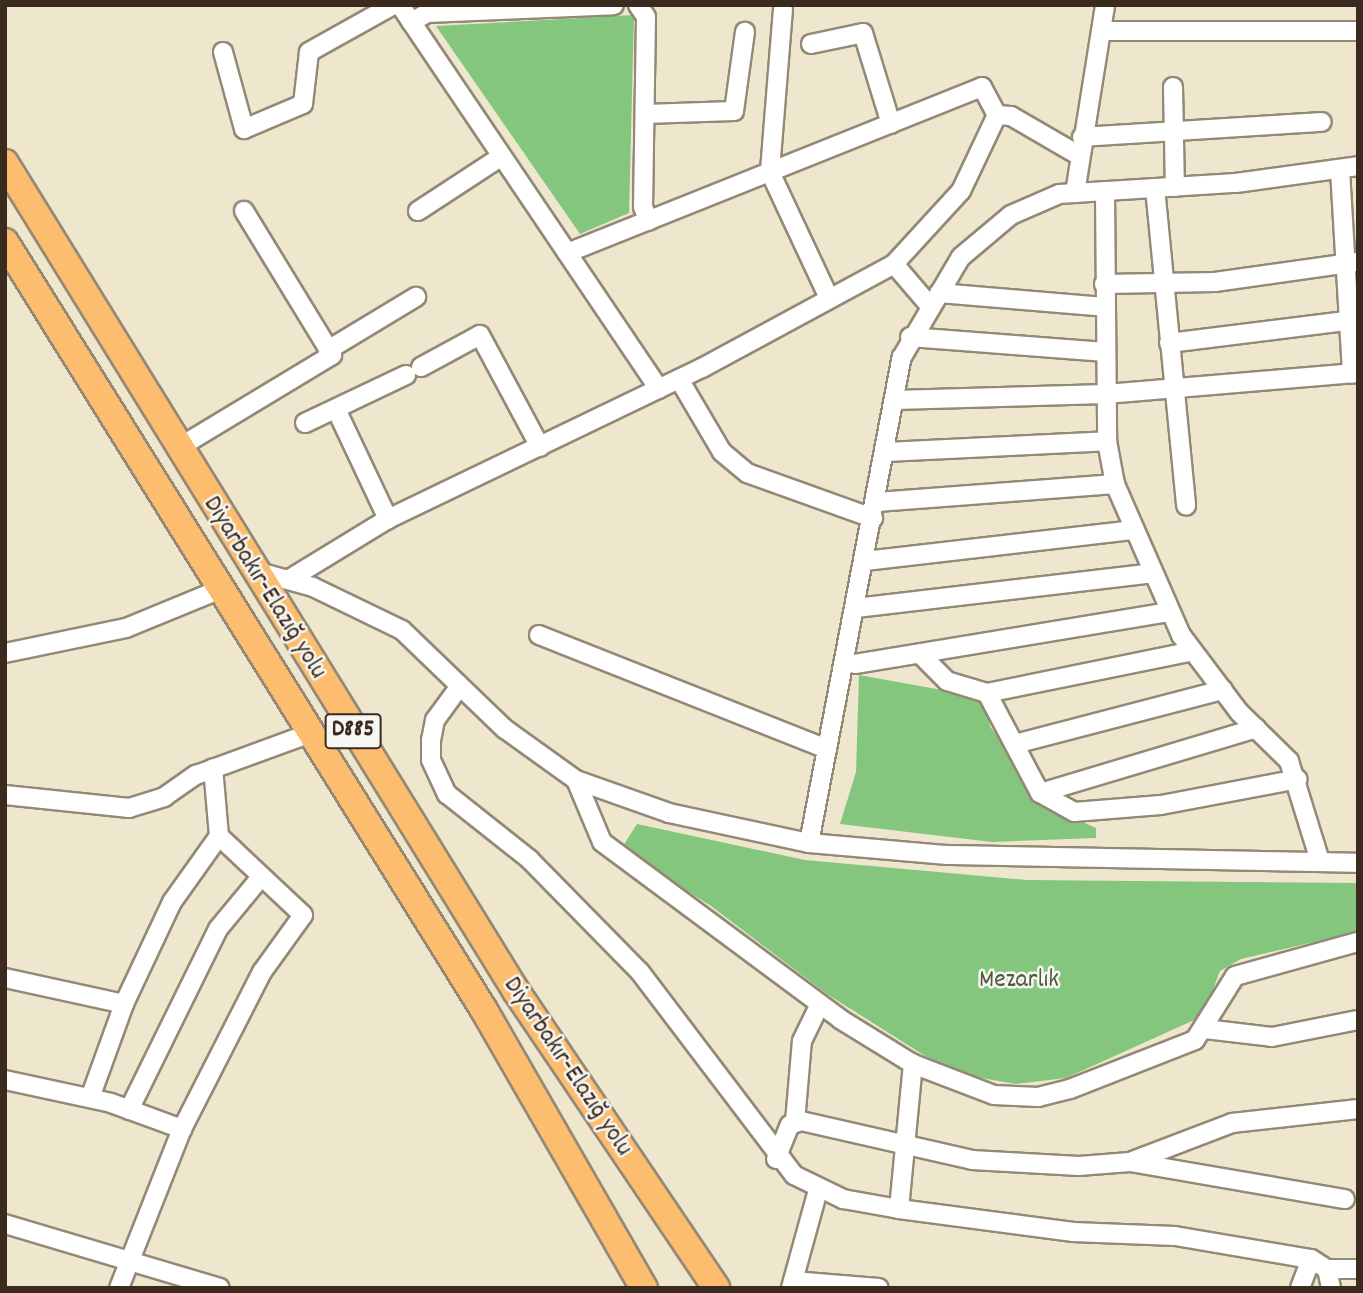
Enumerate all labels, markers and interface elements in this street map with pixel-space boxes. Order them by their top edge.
street label: Diyarbakır-Elazığ yolu [195,491,333,685]
road number: D885 [323,710,383,752]
park label: Mezarlık [979,965,1059,997]
street label: Diyarbakır-Elazığ yolu [495,971,639,1163]

